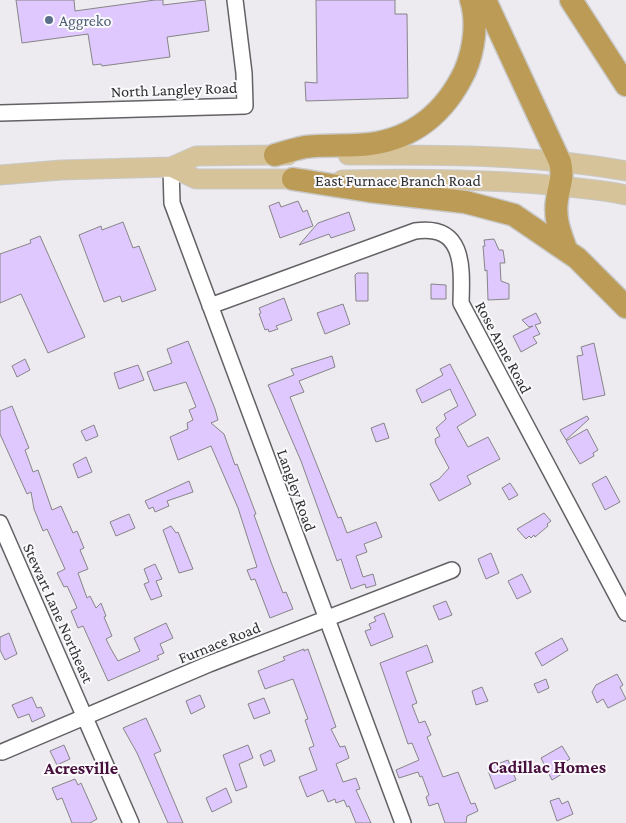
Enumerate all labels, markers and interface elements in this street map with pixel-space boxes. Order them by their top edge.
place label: Aggreko [59,12,111,30]
marker: Aggreko [43,14,55,26]
street label: North Langley Road [110,79,238,101]
street label: East Furnace Branch Road [315,172,481,189]
street label: Rose Anne Road [472,298,535,397]
street label: Langley Road [273,447,319,534]
street label: Stewart Lane Northeast [20,541,97,686]
street label: Furnace Road [176,618,263,667]
district label: Cadillac Homes [488,757,606,777]
district label: Acresville [43,758,118,778]

